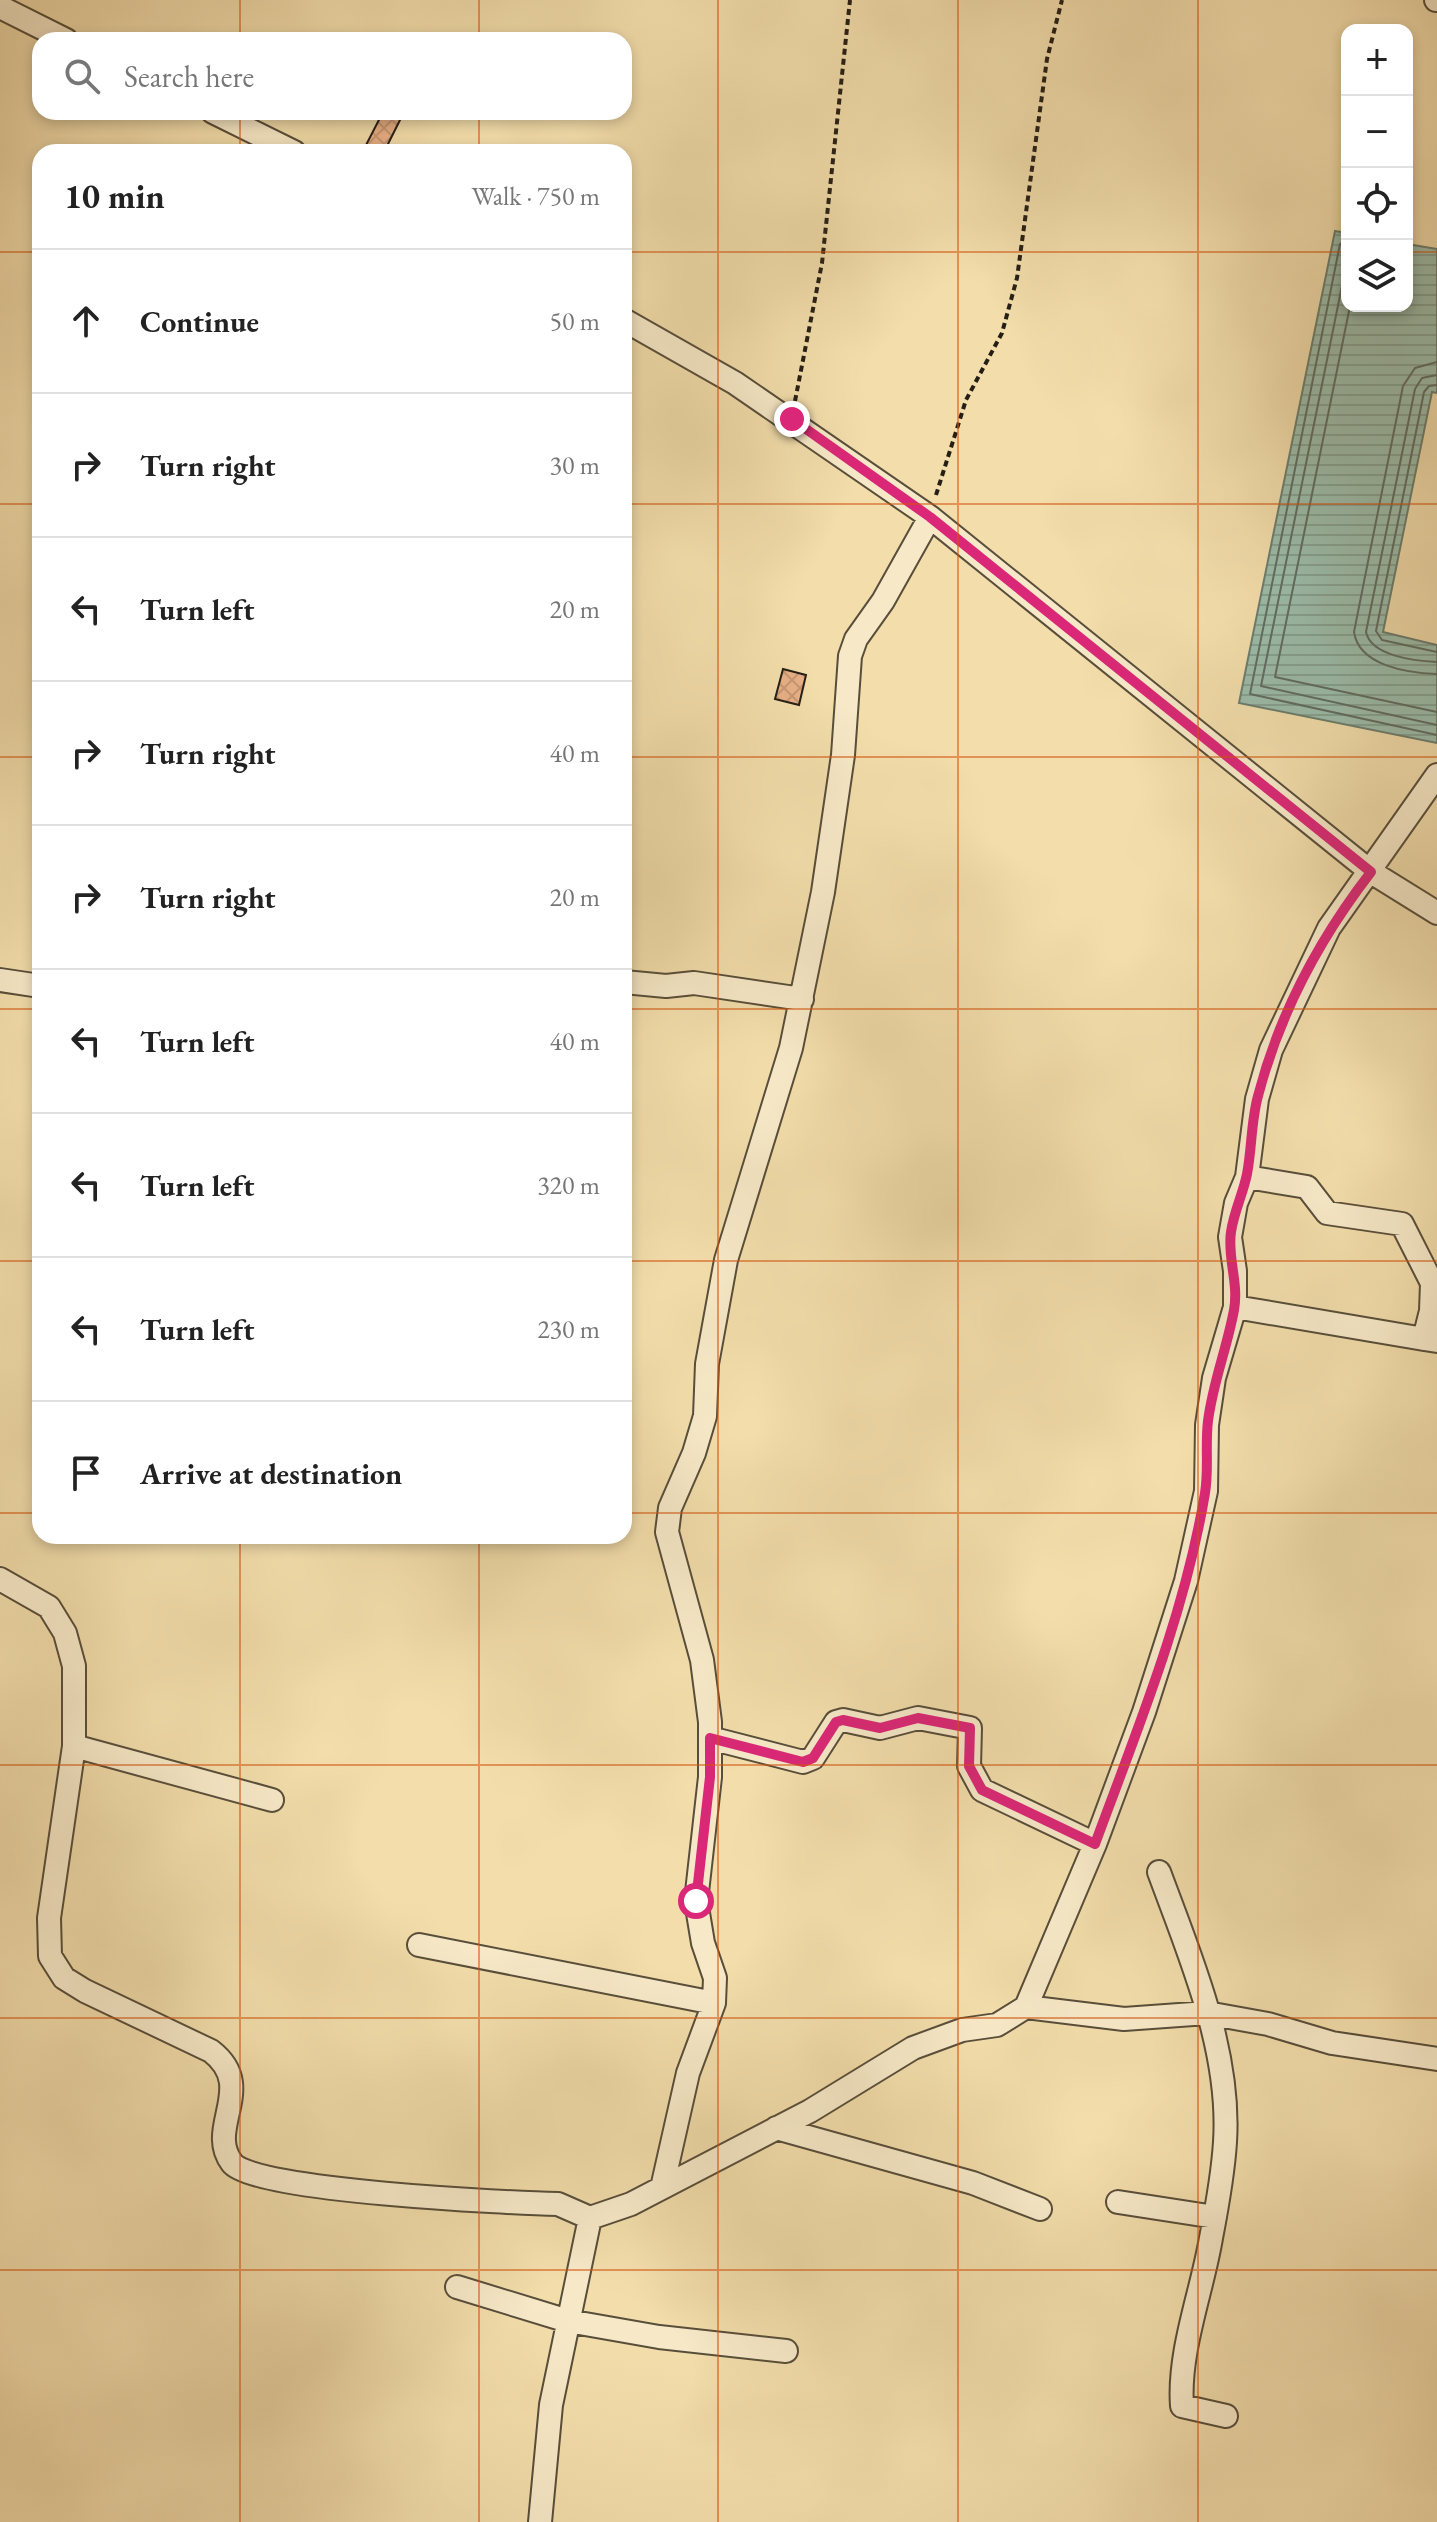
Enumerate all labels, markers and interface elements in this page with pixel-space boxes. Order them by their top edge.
map controls [1341,24,1413,312]
button: + [1341,24,1413,96]
search box [32,32,632,120]
icon: search [60,54,104,98]
text: Search here [124,57,254,96]
button: − [1341,96,1413,168]
button: locate [1341,168,1413,240]
text: 10 min [64,174,165,218]
text: Walk · 750 m [472,179,600,213]
button: layers [1341,240,1413,312]
icon: ahead [64,299,108,343]
text: Continue [140,302,259,341]
text: 50 m [550,304,600,338]
route end [774,401,810,437]
icon: right [64,443,108,487]
text: Turn right [140,446,276,485]
text: 30 m [550,448,600,482]
icon: left [64,587,108,631]
text: Turn left [140,590,254,629]
text: 20 m [550,592,600,626]
icon: right [64,731,108,775]
text: Turn right [140,734,276,773]
text: 40 m [550,736,600,770]
icon: right [64,875,108,919]
text: Turn right [140,878,276,917]
text: 20 m [550,880,600,914]
icon: left [64,1019,108,1063]
text: Turn left [140,1022,254,1061]
text: 40 m [550,1024,600,1058]
icon: left [64,1163,108,1207]
text: Turn left [140,1166,254,1205]
text: 320 m [537,1168,600,1202]
icon: left [64,1307,108,1351]
text: Turn left [140,1310,254,1349]
text: 230 m [537,1312,600,1346]
icon: arrive [64,1451,108,1495]
text: Arrive at destination [140,1454,402,1493]
route start [678,1883,714,1919]

